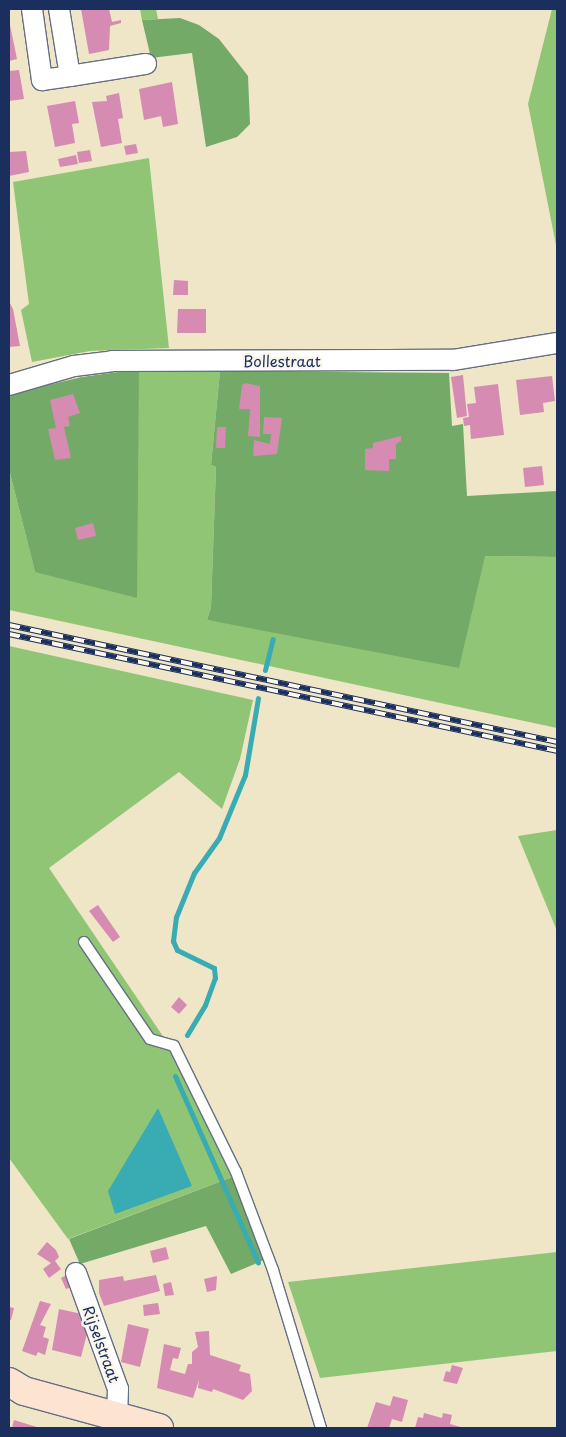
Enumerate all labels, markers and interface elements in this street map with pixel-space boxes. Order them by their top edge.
street label: Bollestraat [243,352,321,370]
street label: Rijselstraat [80,1303,124,1385]

